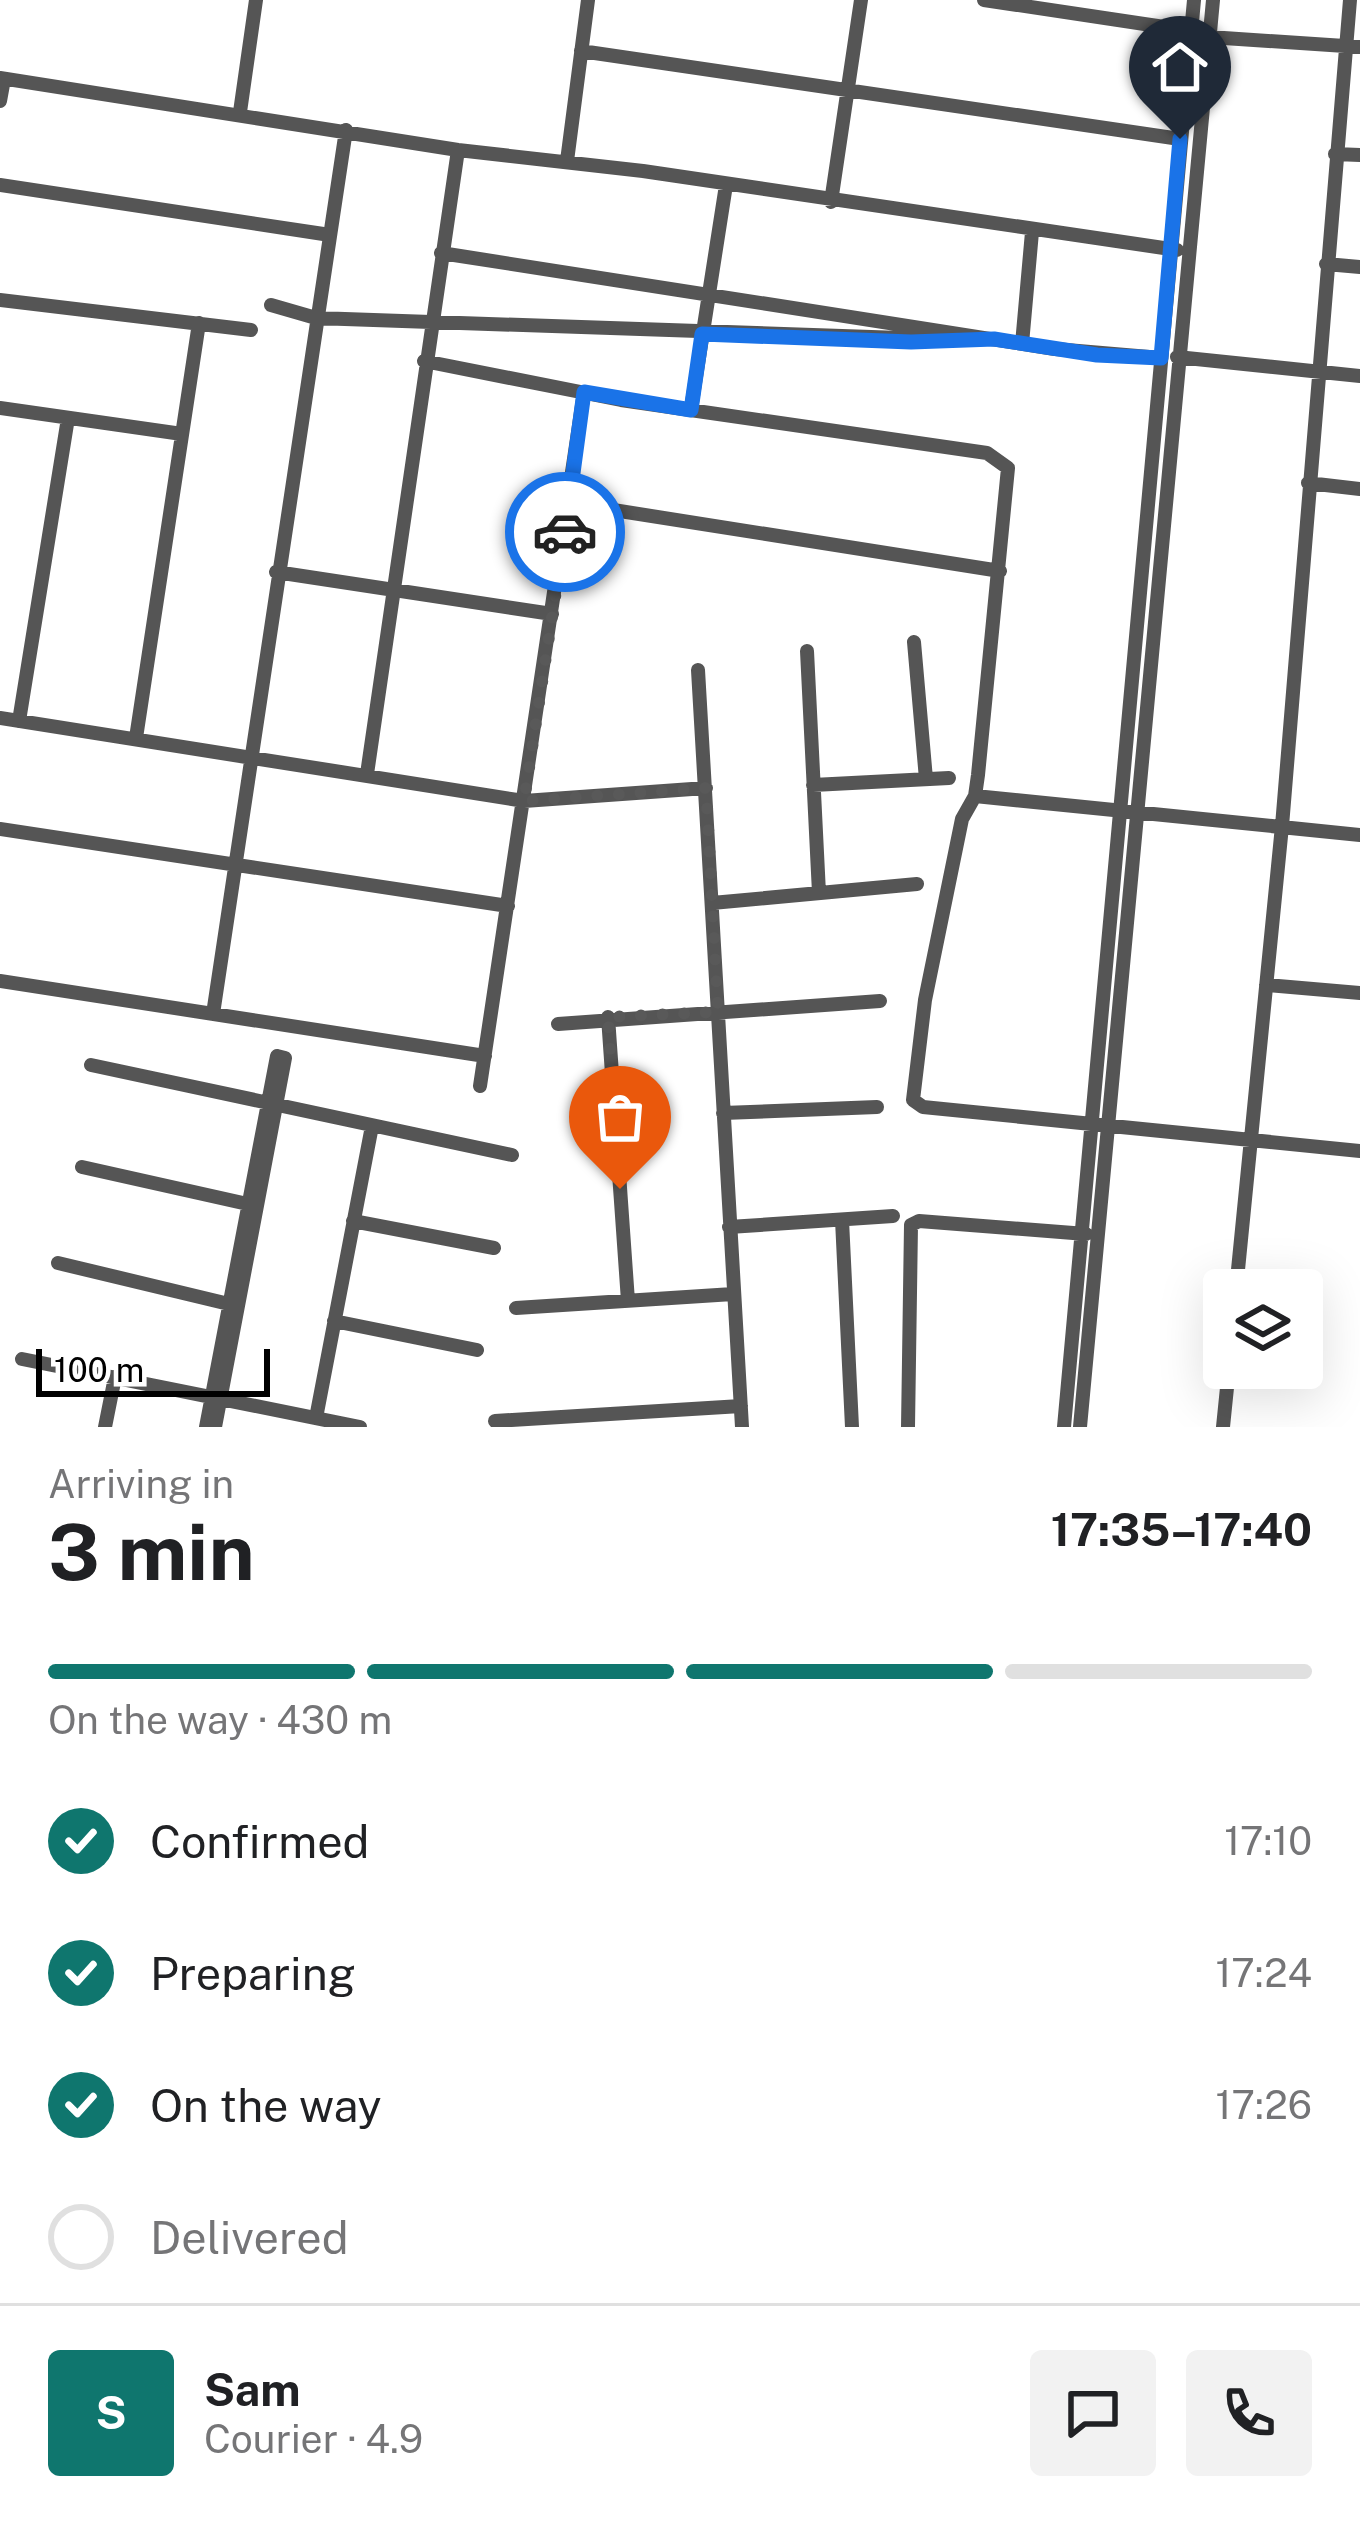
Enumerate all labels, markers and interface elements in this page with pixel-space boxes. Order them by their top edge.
pin [1129,16,1231,139]
icon: home [1147,34,1213,100]
courier [505,472,625,592]
icon: car [532,499,598,565]
pin [569,1066,671,1189]
icon: bag [587,1084,653,1150]
map controls [1203,1269,1323,1389]
button: layers [1203,1269,1323,1389]
scale bar [36,1343,270,1396]
text: 100 m [54,1351,144,1389]
text: Arriving in [48,1461,234,1507]
text: 17:35–17:40 [1051,1503,1312,1556]
text: 3 min [48,1506,255,1598]
text: On the way · 430 m [48,1697,392,1743]
icon: check [48,1808,114,1874]
text: Confirmed [150,1815,369,1868]
text: 17:10 [1224,1818,1312,1864]
icon: check [48,1940,114,2006]
text: Preparing [150,1947,356,2000]
text: 17:24 [1215,1950,1312,1996]
icon: check [48,2072,114,2138]
text: On the way [150,2079,382,2132]
text: 17:26 [1216,2082,1312,2128]
text: Delivered [150,2211,349,2264]
button: chat [1030,2350,1156,2476]
button: phone [1186,2350,1312,2476]
text: Sam [204,2363,301,2416]
text: S [95,2386,127,2439]
text: Courier · 4.9 [204,2416,423,2462]

